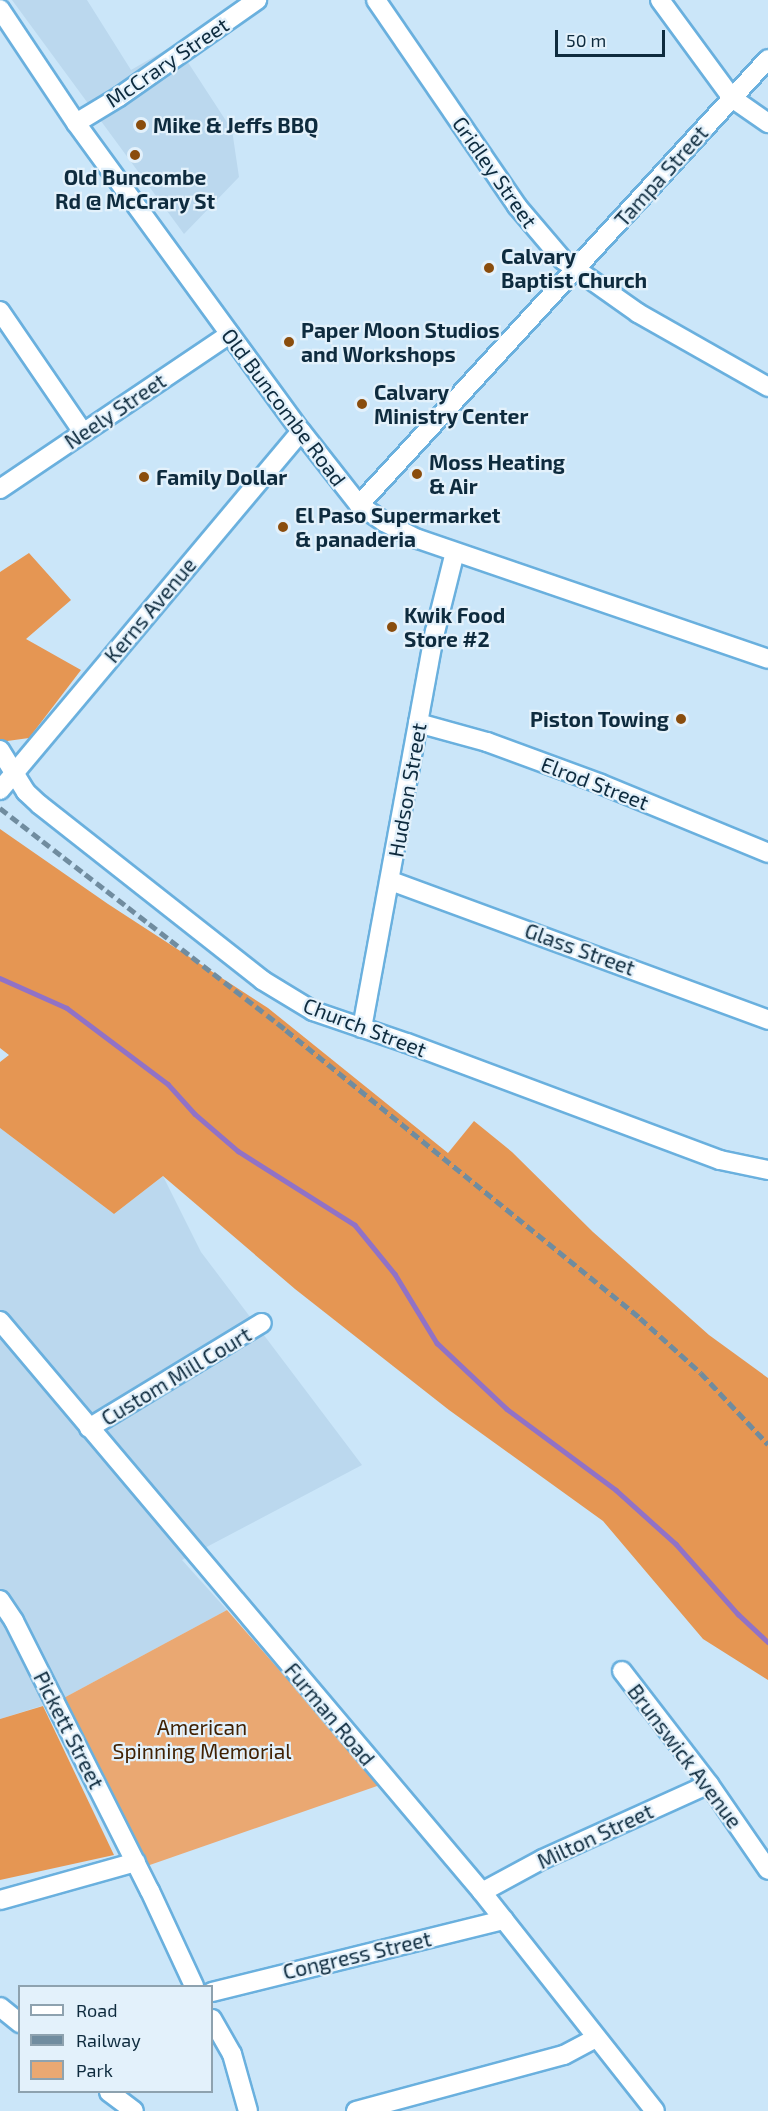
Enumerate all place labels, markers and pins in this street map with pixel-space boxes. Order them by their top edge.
place label: Mike & Jeffs BBQ [153,112,319,138]
marker: Mike & Jeffs BBQ [134,118,148,132]
marker: Old Buncombe Rd @ McCrary St [128,148,142,162]
place label: Old Buncombe Rd @ McCrary St [55,164,215,214]
place label: Calvary Baptist Church [501,243,647,293]
marker: Calvary Baptist Church [482,261,496,275]
place label: Paper Moon Studios and Workshops [301,317,500,367]
marker: Paper Moon Studios and Workshops [282,335,296,349]
place label: Calvary Ministry Center [374,379,529,429]
marker: Calvary Ministry Center [355,397,369,411]
place label: Moss Heating & Air [429,449,565,499]
place label: Family Dollar [156,464,288,490]
marker: Moss Heating & Air [410,467,424,481]
marker: Family Dollar [137,470,151,484]
place label: El Paso Supermarket & panaderia [295,502,501,552]
marker: El Paso Supermarket & panaderia [276,520,290,534]
place label: Kwik Food Store #2 [404,602,505,652]
marker: Kwik Food Store #2 [385,620,399,634]
place label: Piston Towing [530,706,669,732]
marker: Piston Towing [674,712,688,726]

